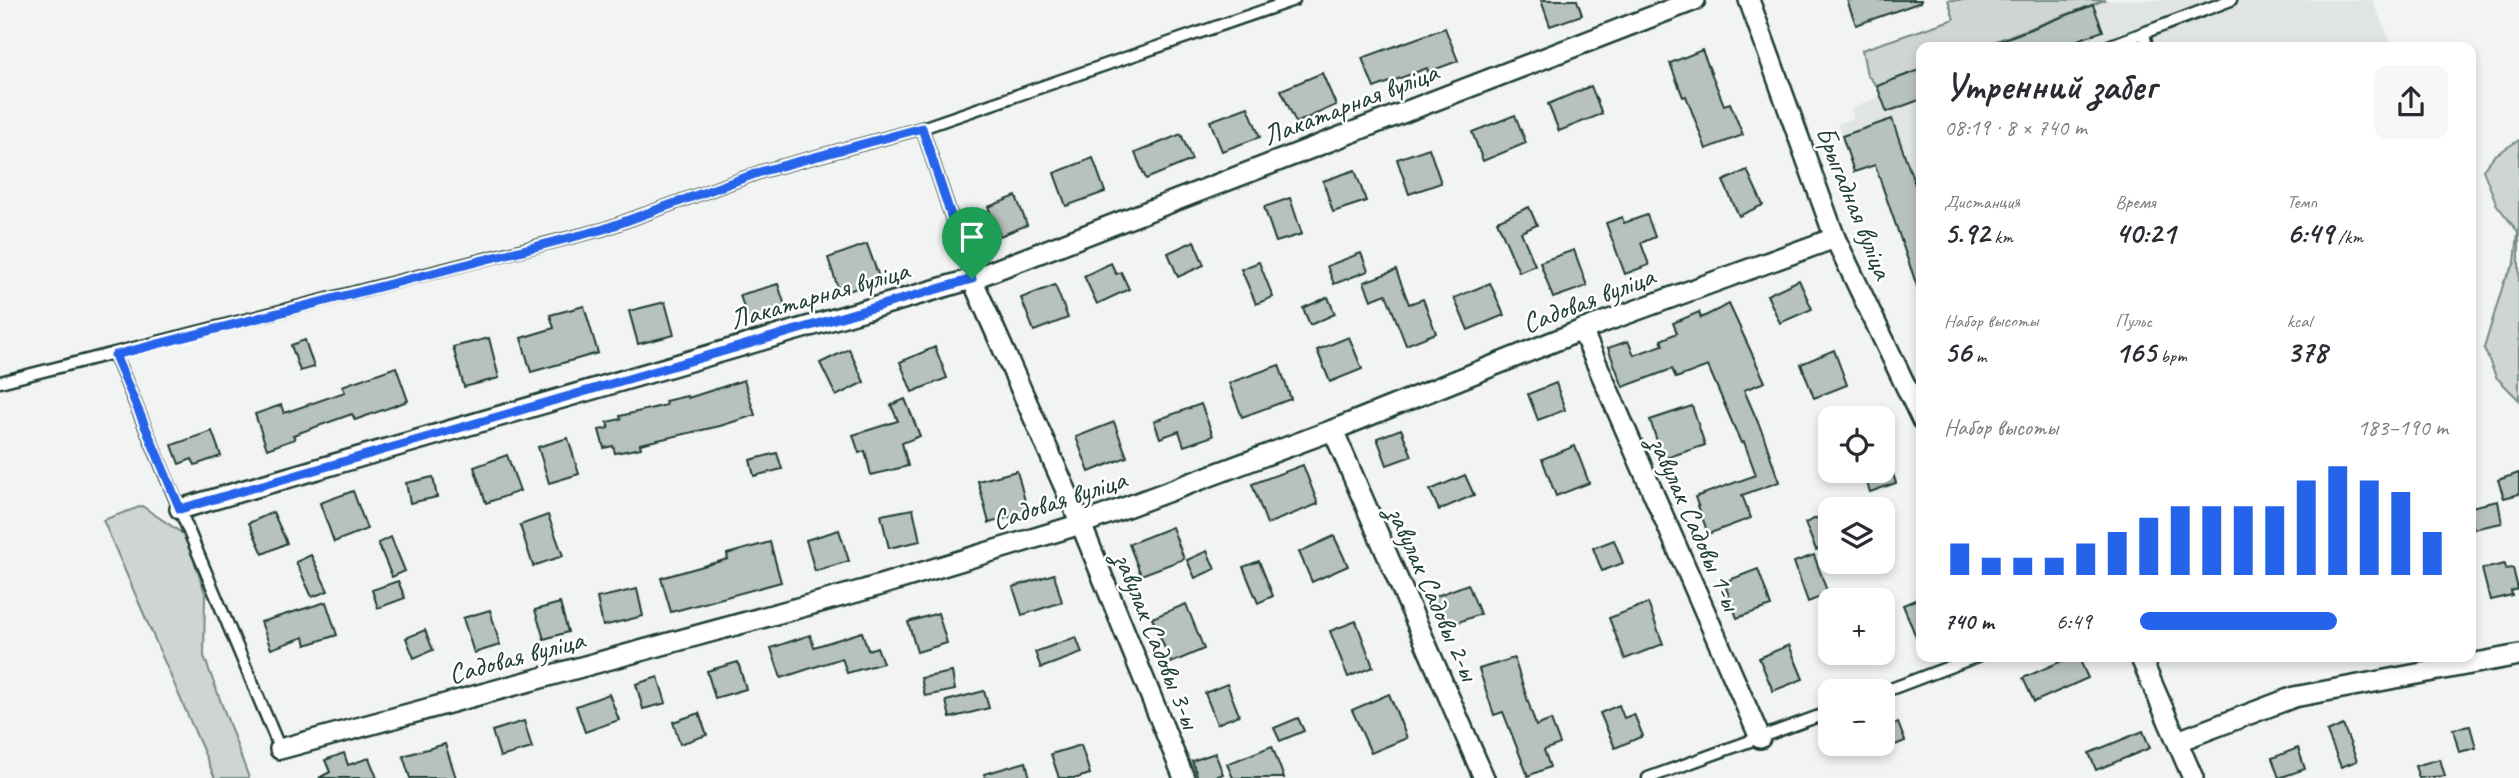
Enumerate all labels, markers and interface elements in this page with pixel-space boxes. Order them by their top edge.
street label: Лакатарная вуліца [1258,53,1444,153]
text: Утренний забег [1944,63,2156,110]
button: share [2374,65,2448,139]
text: 08:19 · 8 × 740 m [1944,113,2087,142]
street label: Брыгадная вуліца [1808,121,1902,285]
text: Дистанция [1944,190,2020,214]
text: Время [2115,190,2155,214]
text: Темп [2287,190,2317,214]
pin [942,207,1002,279]
text: 5.92 [1944,214,1990,252]
text: 40:21 [2115,214,2175,252]
text: 6:49 [2287,214,2333,252]
icon: arrive [953,218,991,256]
text: km [1990,225,2013,249]
text: /km [2333,225,2363,249]
street label: Лакатарная вуліца [725,252,915,337]
street label: Садовая вуліца [1517,258,1661,341]
text: Набор высоты [1944,309,2038,333]
text: Пульс [2115,309,2152,333]
text: kcal [2287,309,2312,333]
text: 56 [1944,333,1971,371]
text: 165 [2115,333,2156,371]
text: 378 [2287,333,2327,371]
text: m [1971,344,1986,368]
text: bpm [2156,344,2187,368]
map controls [1818,406,1895,756]
button: locate [1818,406,1895,483]
text: Набор высоты [1944,413,2058,442]
text: 183–190 m [2357,413,2448,442]
street label: завулак Садовы 1-ы [1639,427,1750,618]
street label: Садовая вуліца [988,461,1132,538]
street label: завулак Садовы 2-ы [1377,497,1488,688]
button: layers [1818,497,1895,574]
street label: завулак Садовы 3-ы [1104,544,1209,736]
button: + [1818,588,1895,665]
text: 740 m [1944,607,1994,636]
text: 6:49 [2056,607,2092,636]
street label: Садовая вуліца [444,621,590,691]
button: − [1818,679,1895,756]

